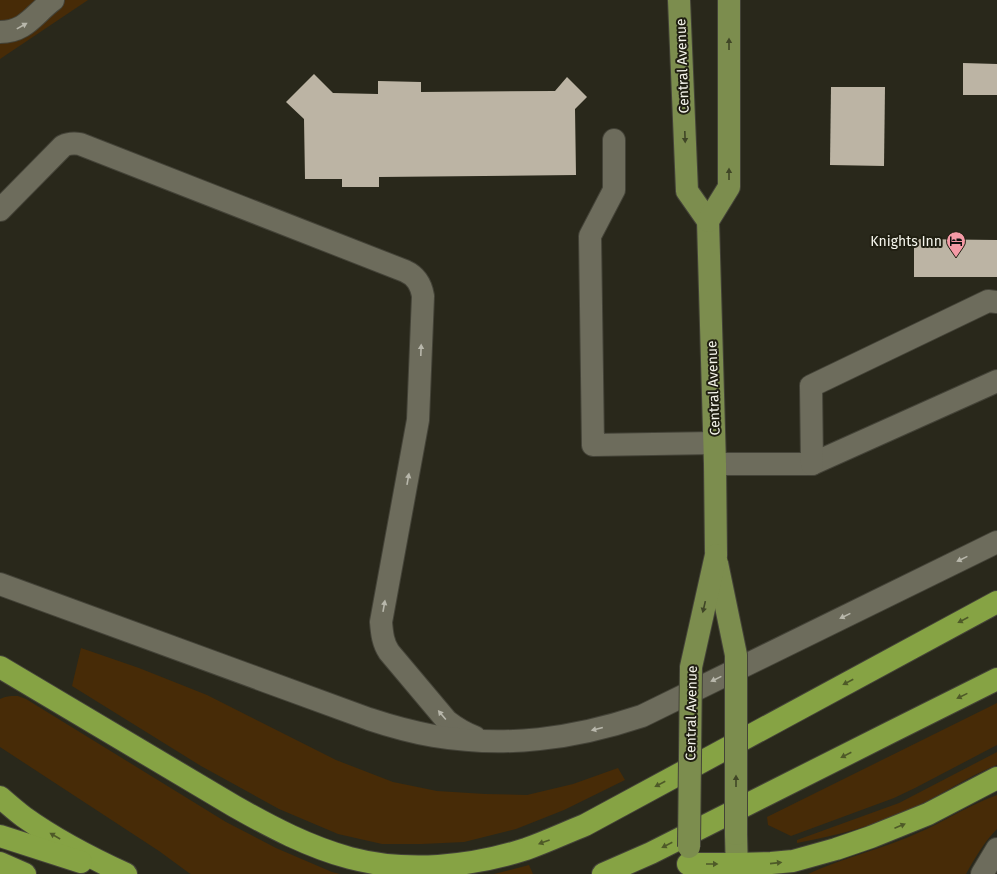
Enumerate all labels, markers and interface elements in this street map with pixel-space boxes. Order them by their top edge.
street label: Central Avenue [672,18,693,114]
one-way arrow [16,23,28,30]
one-way arrow [726,37,732,50]
one-way arrow [681,131,688,143]
one-way arrow [726,167,732,180]
hotel icon: Knights Inn [945,230,967,258]
place label: Knights Inn [870,233,942,250]
street label: Central Avenue [703,340,724,436]
one-way arrow [418,343,424,356]
one-way arrow [405,472,411,485]
one-way arrow [956,555,968,562]
one-way arrow [381,600,387,613]
one-way arrow [701,601,707,613]
one-way arrow [840,613,851,619]
one-way arrow [957,617,969,624]
street label: Central Avenue [682,665,701,761]
one-way arrow [710,676,722,682]
one-way arrow [843,679,854,686]
one-way arrow [956,693,968,700]
one-way arrow [438,710,447,720]
one-way arrow [590,727,603,733]
one-way arrow [840,751,851,758]
one-way arrow [733,774,739,787]
one-way arrow [654,781,666,787]
one-way arrow [894,823,905,829]
one-way arrow [49,833,61,840]
one-way arrow [538,840,550,846]
one-way arrow [662,842,673,848]
one-way arrow [769,859,782,866]
one-way arrow [706,861,719,867]

